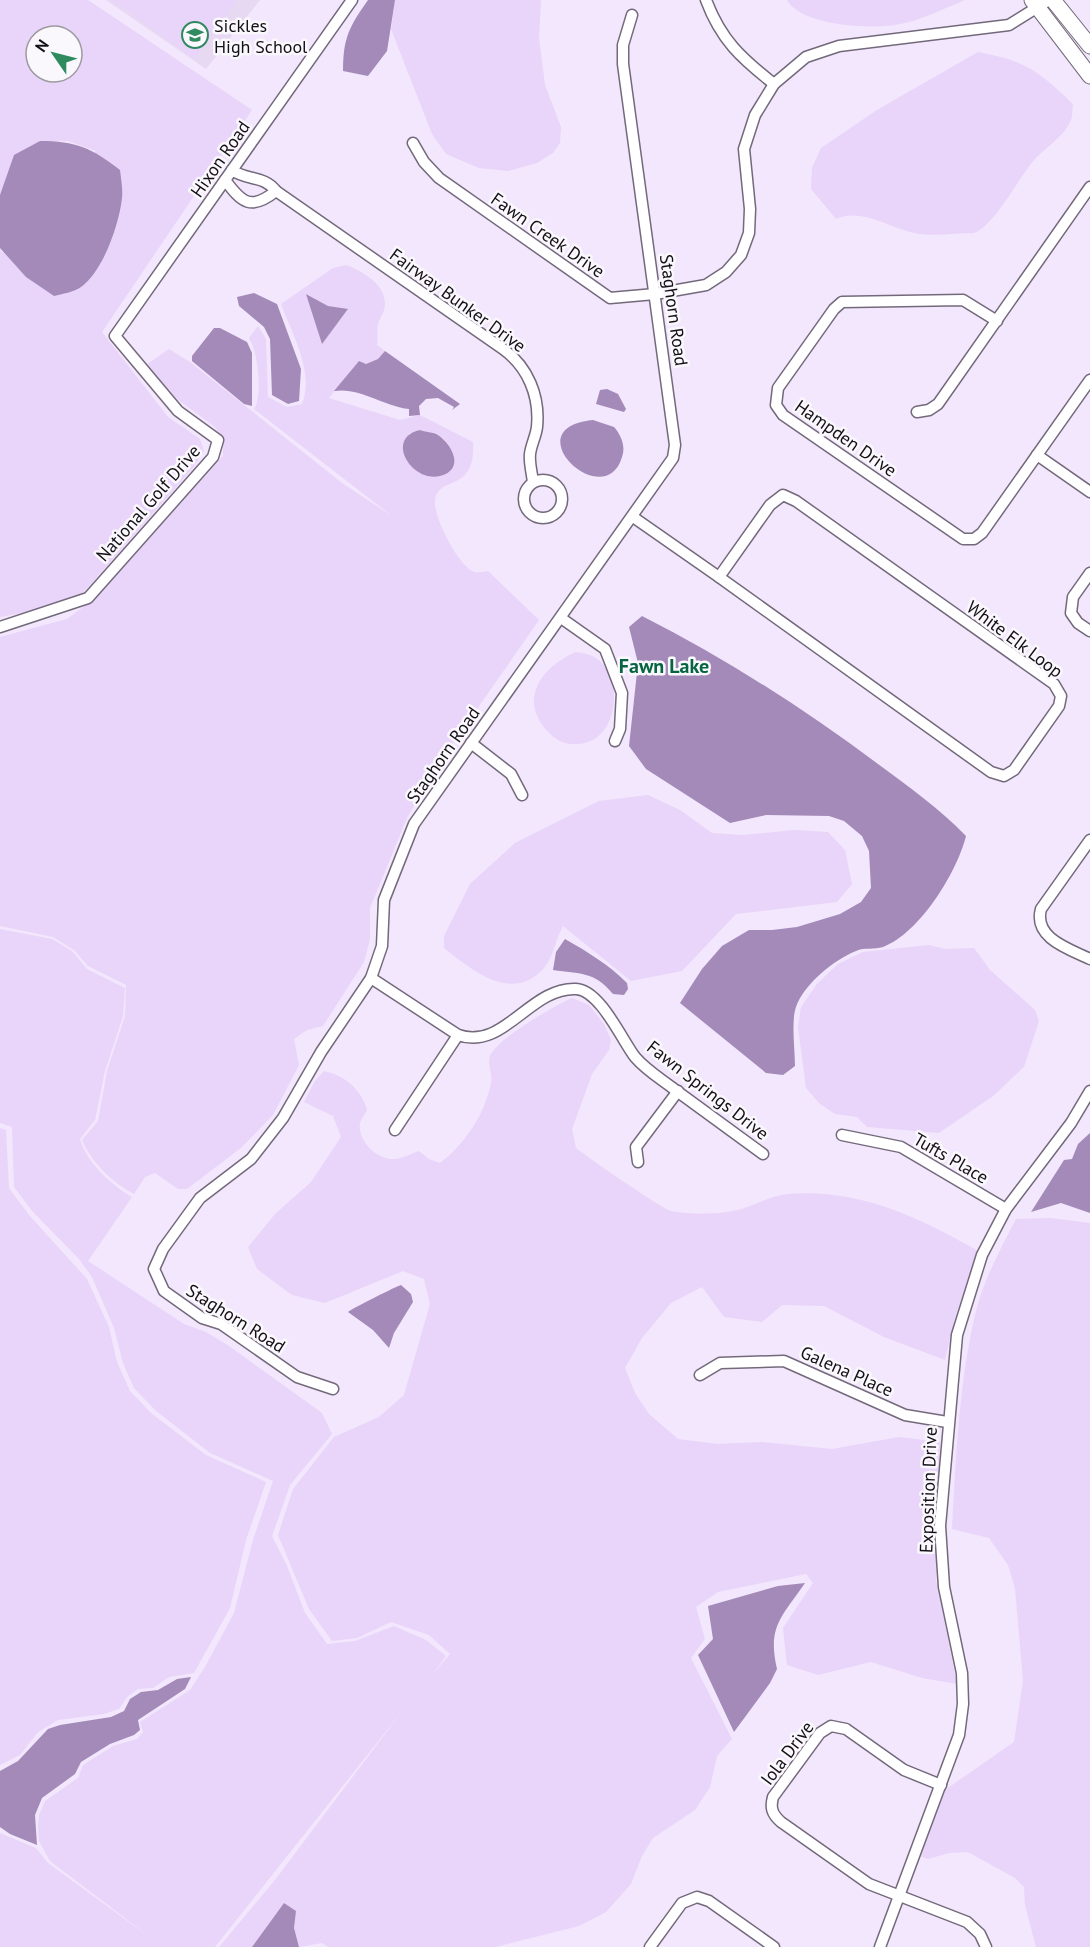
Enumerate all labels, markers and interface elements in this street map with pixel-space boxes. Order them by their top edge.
place label: Sickles High School [214,14,308,58]
school or university icon: Sickles High School [180,20,210,50]
north arrow [24,24,84,84]
text: N [31,35,53,55]
street label: Hixon Road [185,116,255,202]
street label: Fawn Creek Drive [487,187,609,283]
street label: Fairway Bunker Drive [385,243,531,357]
street label: Staghorn Road [655,253,693,367]
street label: Hampden Drive [791,394,901,482]
street label: National Golf Drive [91,440,205,566]
street label: White Elk Loop [962,595,1068,683]
district label: Fawn Lake [619,653,709,679]
street label: Staghorn Road [401,702,485,808]
street label: Fawn Springs Drive [642,1035,774,1145]
street label: Tufts Place [909,1127,993,1189]
street label: Staghorn Road [182,1278,290,1358]
street label: Galena Place [797,1340,897,1402]
street label: Exposition Drive [914,1426,942,1554]
street label: Iola Drive [755,1716,819,1790]

